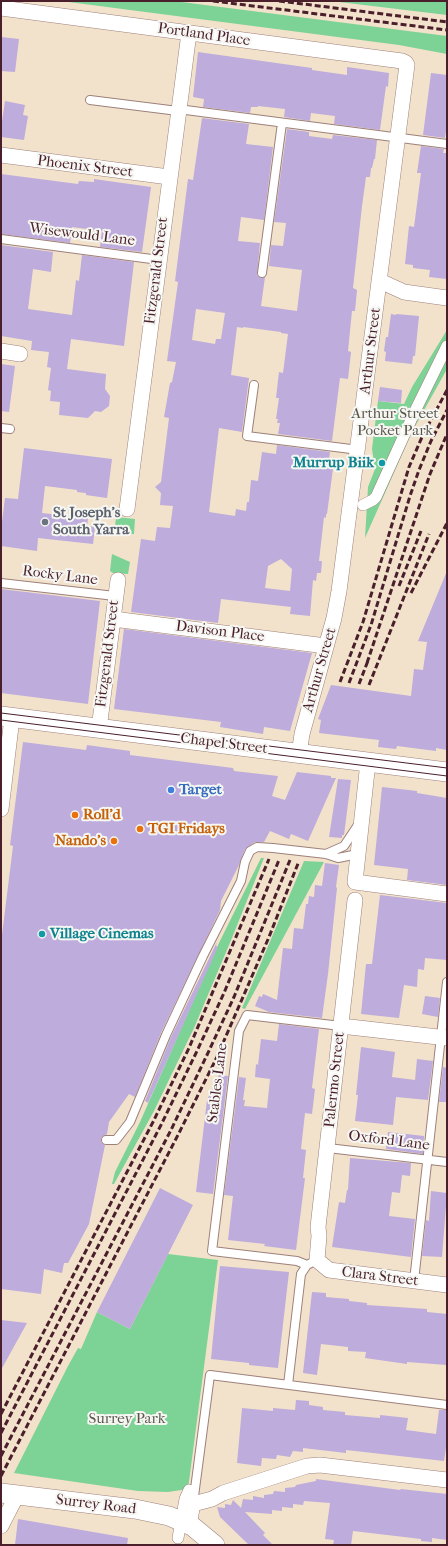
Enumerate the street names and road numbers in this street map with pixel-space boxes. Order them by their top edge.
street label: Portland Place [157,20,251,50]
street label: Phoenix Street [36,152,134,182]
street label: Fitzgerald Street [141,216,173,326]
street label: Wisewould Lane [28,220,136,250]
street label: Arthur Street [357,307,385,395]
street label: Rocky Lane [21,562,99,590]
street label: Fitzgerald Street [92,599,124,709]
street label: Davison Place [175,618,265,646]
street label: Arthur Street [299,625,341,715]
street label: Chapel Street [179,730,269,758]
street label: Palermo Street [321,1031,349,1129]
street label: Stables Lane [204,1042,232,1124]
street label: Oxford Lane [347,1127,431,1155]
street label: Clara Street [341,1263,419,1291]
street label: Surrey Road [55,1491,137,1519]

